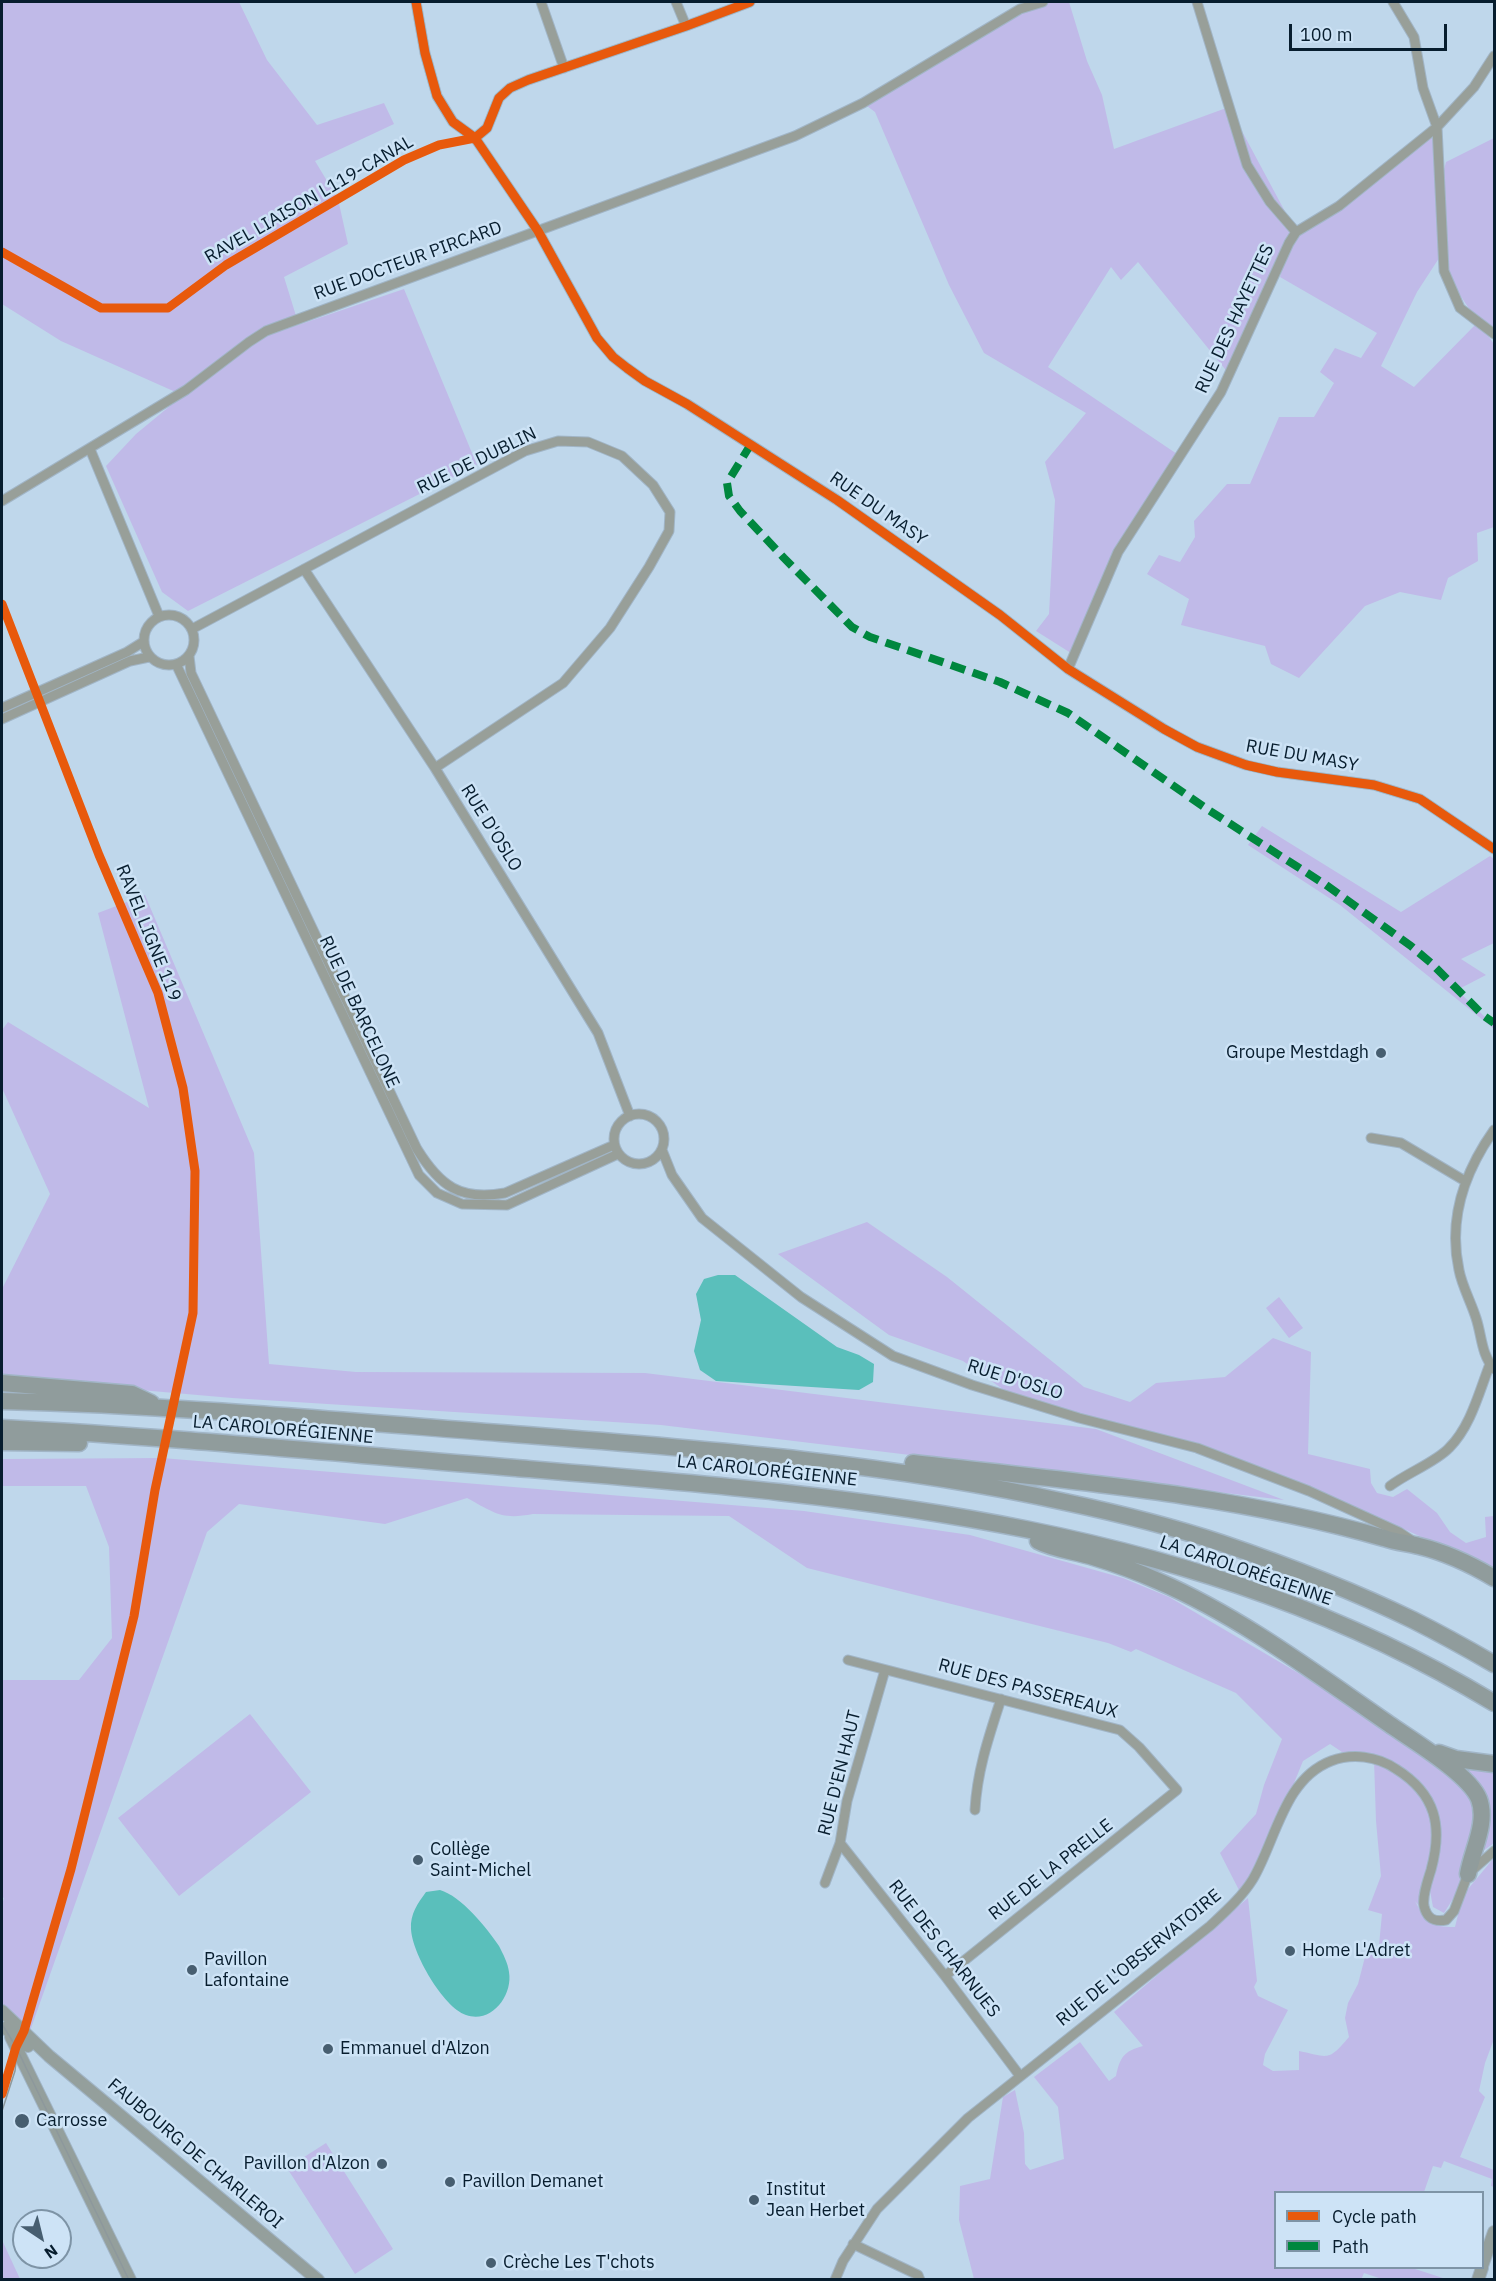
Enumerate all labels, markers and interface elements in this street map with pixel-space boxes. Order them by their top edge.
scale bar [1292,12,1450,50]
text: 100 m [1300,23,1352,46]
street label: RAVEL LIAISON L119-CANAL [201,131,417,269]
street label: RUE DOCTEUR PIRCARD [311,217,505,305]
street label: RUE DES HAYETTES [1191,241,1279,397]
street label: RUE DE DUBLIN [414,423,540,499]
street label: RUE DU MASY [825,467,931,551]
street label: RUE DU MASY [1244,735,1360,777]
street label: RUE D'OSLO [456,780,526,876]
street label: RAVEL LIGNE 119 [111,861,185,1005]
street label: RUE DE BARCELONE [314,932,404,1092]
place label: Groupe Mestdagh [1226,1042,1369,1064]
marker: Groupe Mestdagh [1374,1046,1388,1060]
street label: RUE D'OSLO [965,1355,1065,1405]
street label: LA CAROLORÉGIENNE [192,1411,374,1449]
street label: LA CAROLORÉGIENNE [676,1451,858,1491]
street label: LA CAROLORÉGIENNE [1157,1531,1335,1611]
street label: RUE DES PASSEREAUX [936,1655,1120,1723]
street label: RUE D'EN HAUT [814,1708,866,1838]
street label: RUE DE LA PRELLE [985,1815,1117,1925]
place label: Collège Saint-Michel [430,1839,531,1882]
marker: Collège Saint-Michel [411,1853,425,1867]
street label: RUE DES CHARNUES [884,1876,1004,2022]
street label: RUE DE L'OBSERVATOIRE [1052,1885,1226,2031]
place label: Home L'Adret [1302,1940,1411,1962]
marker: Home L'Adret [1283,1944,1297,1958]
place label: Pavillon Lafontaine [204,1949,289,1992]
marker: Pavillon Lafontaine [185,1963,199,1977]
place label: Emmanuel d'Alzon [340,2038,490,2060]
marker: Emmanuel d'Alzon [321,2042,335,2056]
street label: FAUBOURG DE CHARLEROI [103,2074,287,2234]
place label: Carrosse [36,2110,107,2132]
marker: Carrosse [13,2112,31,2130]
place label: Pavillon d'Alzon [243,2153,370,2175]
marker: Pavillon d'Alzon [375,2157,389,2171]
place label: Pavillon Demanet [462,2171,604,2193]
marker: Pavillon Demanet [443,2175,457,2189]
place label: Institut Jean Herbet [766,2179,865,2222]
legend [1274,2191,1484,2269]
marker: Institut Jean Herbet [747,2193,761,2207]
text: Cycle path [1332,2205,1417,2228]
north arrow [12,2209,72,2269]
text: Path [1332,2235,1369,2258]
text: N [41,2241,62,2264]
place label: Crèche Les T'chots [503,2252,655,2274]
marker: Crèche Les T'chots [484,2256,498,2270]

